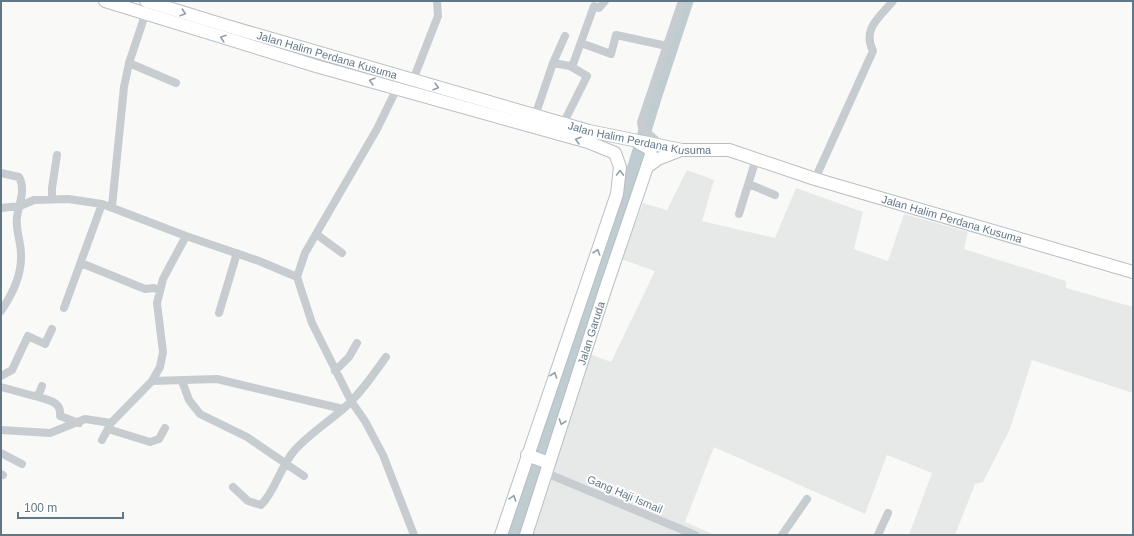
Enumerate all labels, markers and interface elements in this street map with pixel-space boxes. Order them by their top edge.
one-way arrow [180,8,187,17]
street label: Jalan Halim Perdana Kusuma [255,29,400,81]
one-way arrow [220,34,227,43]
one-way arrow [369,77,376,86]
one-way arrow [432,82,439,91]
street label: Jalan Halim Perdana Kusuma [567,119,712,156]
one-way arrow [575,136,582,145]
one-way arrow [616,170,624,176]
street label: Jalan Halim Perdana Kusuma [880,193,1024,245]
one-way arrow [592,248,600,255]
street label: Jalan Garuda [575,299,607,367]
one-way arrow [550,371,558,378]
one-way arrow [558,418,567,425]
street label: Gang Haji Ismail [586,473,664,515]
scale bar [18,494,123,520]
one-way arrow [508,495,517,502]
text: 100 m [24,501,57,515]

